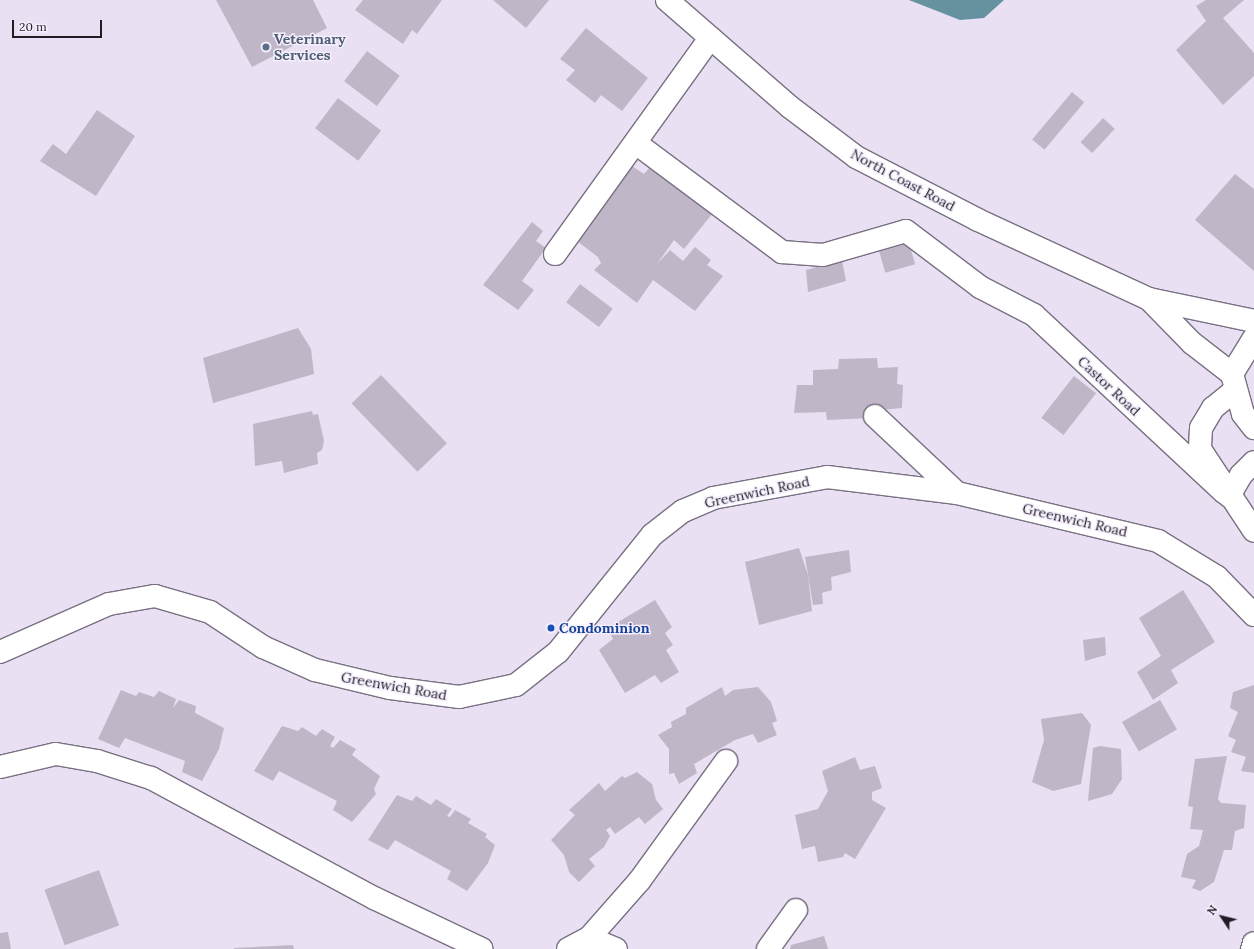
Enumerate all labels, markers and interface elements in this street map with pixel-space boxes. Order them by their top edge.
scale bar [14,12,104,38]
text: 20 m [19,19,47,34]
place label: Veterinary Services [274,31,346,64]
marker: Veterinary Services [261,42,271,52]
street label: North Coast Road [848,145,958,215]
street label: Castor Road [1074,353,1144,419]
street label: Greenwich Road [703,473,811,511]
street label: Greenwich Road [1021,500,1129,540]
place label: Condominion [559,620,650,636]
marker: Condominion [546,623,556,633]
street label: Greenwich Road [340,668,448,704]
north arrow [1202,897,1242,937]
text: N [1204,903,1220,918]

